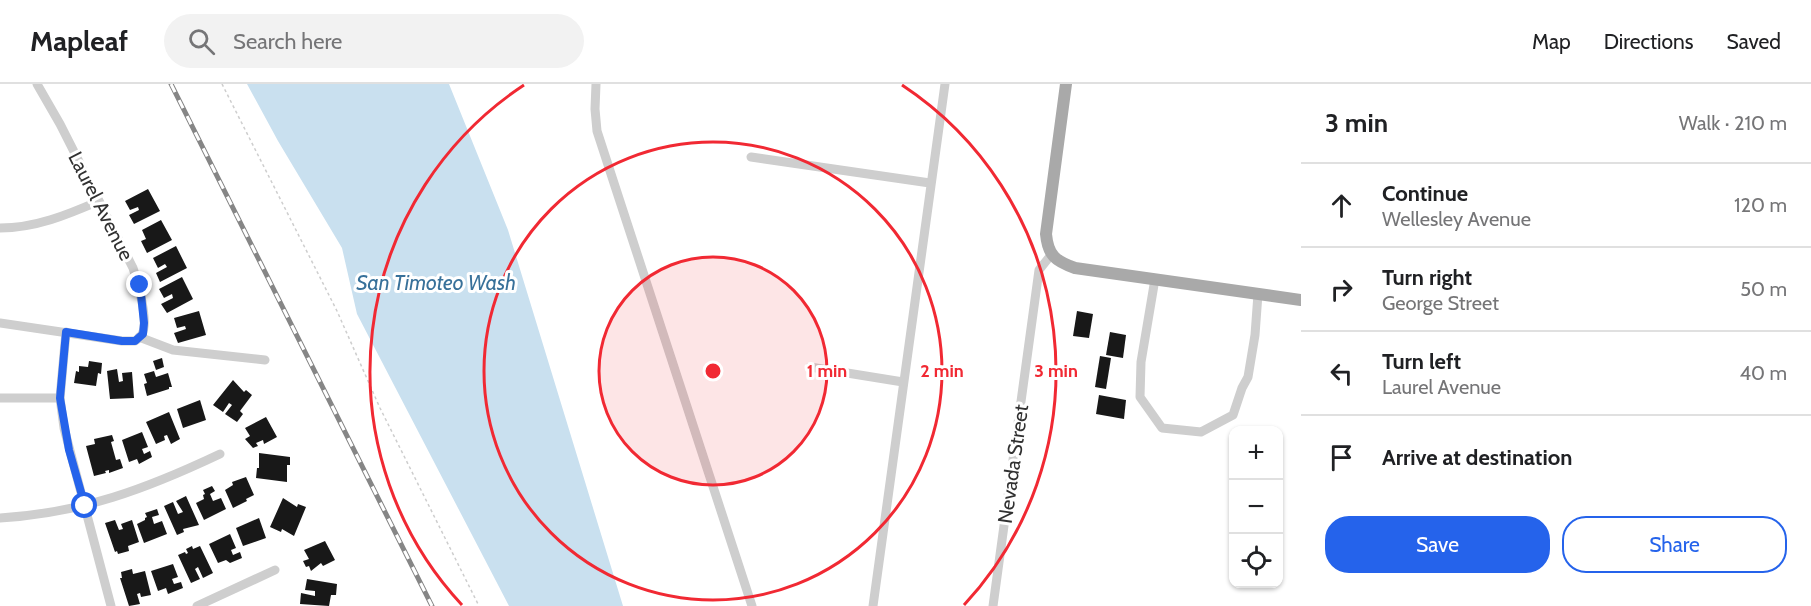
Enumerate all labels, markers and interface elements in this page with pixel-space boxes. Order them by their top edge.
search box [164,14,584,68]
text: Mapleaf [30,24,128,58]
icon: search [185,25,218,58]
text: Search here [233,28,342,55]
text: Map [1532,29,1571,54]
text: Directions [1604,29,1693,54]
text: Saved [1726,29,1781,54]
text: 3 min [1325,107,1388,139]
text: Walk · 210 m [1679,111,1787,135]
street label: Laurel Avenue [63,148,139,264]
text: Continue [1382,180,1468,207]
icon: ahead [1325,189,1358,222]
text: 120 m [1734,193,1787,217]
text: Wellesley Avenue [1382,207,1531,231]
text: Turn right [1382,264,1472,291]
water label: San Timoteo Wash [356,270,516,295]
route end [126,271,152,297]
icon: right [1325,273,1358,306]
text: 50 m [1740,277,1787,301]
text: George Street [1382,291,1499,315]
text: Turn left [1382,348,1461,375]
icon: left [1325,357,1358,390]
text: 1 min [807,360,847,382]
text: 2 min [920,360,964,382]
text: 3 min [1034,360,1078,382]
centre of rings [703,361,723,381]
text: 40 m [1739,361,1787,385]
text: Laurel Avenue [1382,375,1501,399]
street label: Nevada Street [993,403,1033,525]
map controls [1229,426,1283,588]
button: + [1229,426,1283,480]
icon: arrive [1325,441,1358,474]
text: Arrive at destination [1382,444,1572,471]
button: − [1229,480,1283,534]
route start [71,492,97,518]
button: Save [1325,516,1550,573]
button: Share [1562,516,1787,573]
button: locate [1229,534,1283,588]

